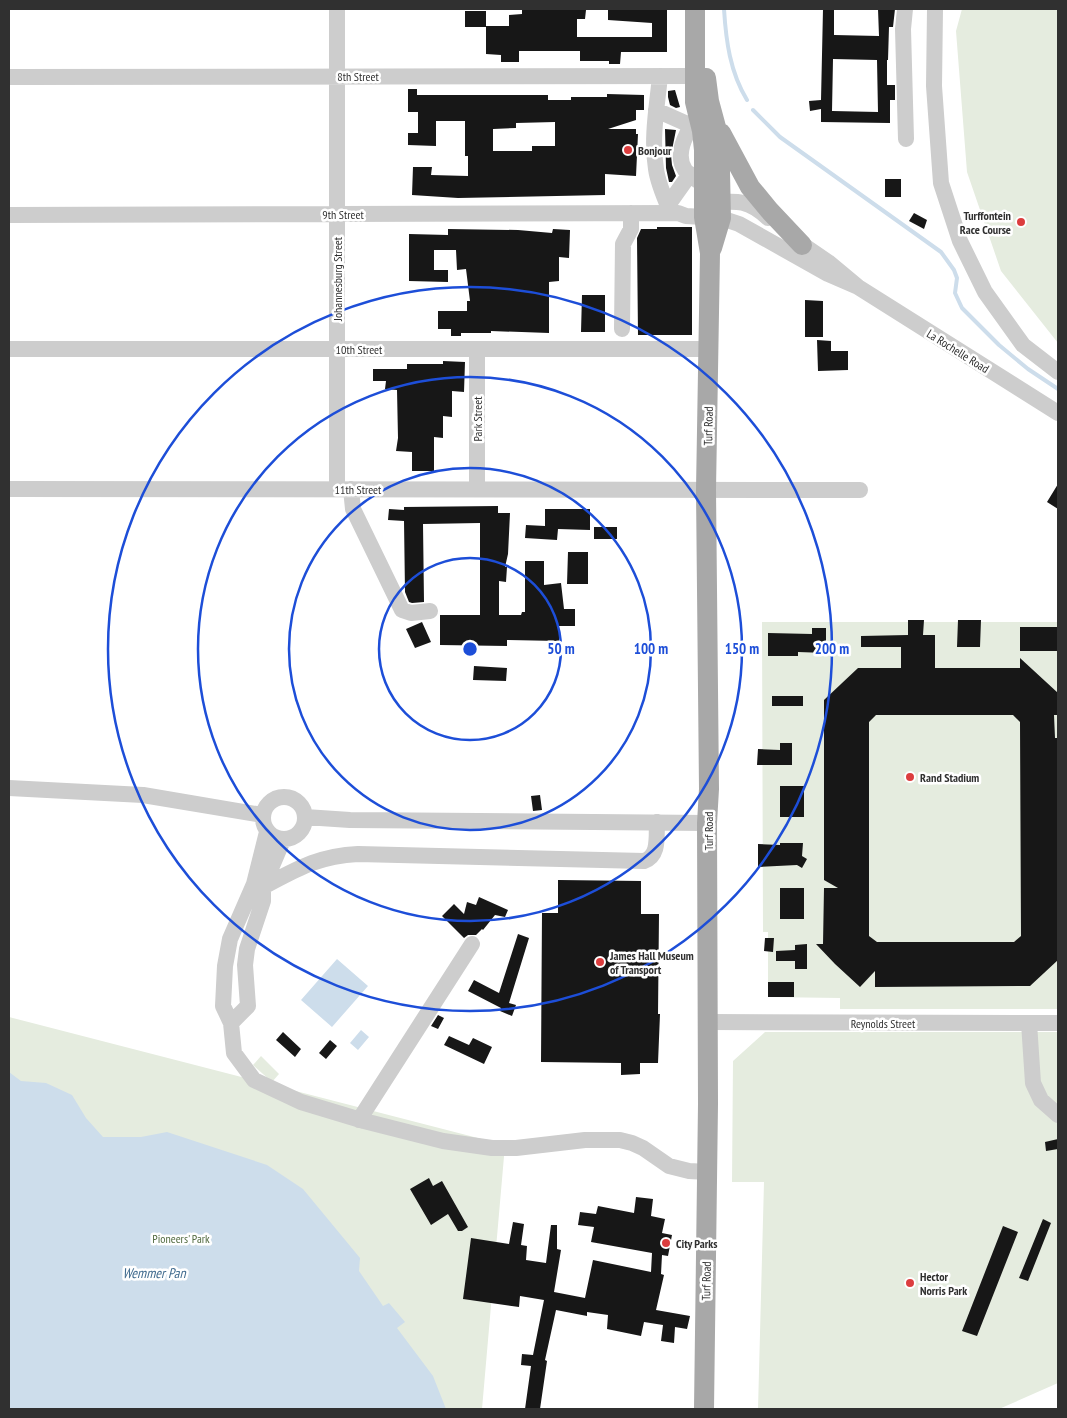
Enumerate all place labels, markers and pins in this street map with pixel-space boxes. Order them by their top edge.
place label: Bonjour [638,143,672,158]
marker: Bonjour [622,144,634,156]
place label: Turffontein Race Course [960,208,1011,237]
marker: Turffontein Race Course [1015,216,1027,228]
centre of rings [461,640,479,658]
place label: Rand Stadium [920,770,979,785]
marker: Rand Stadium [904,771,916,783]
place label: James Hall Museum of Transport [609,948,694,977]
marker: James Hall Museum of Transport [594,956,606,968]
place label: City Parks [676,1236,717,1251]
marker: City Parks [660,1237,672,1249]
place label: Hector Norris Park [920,1269,967,1298]
marker: Hector Norris Park [904,1277,916,1289]

